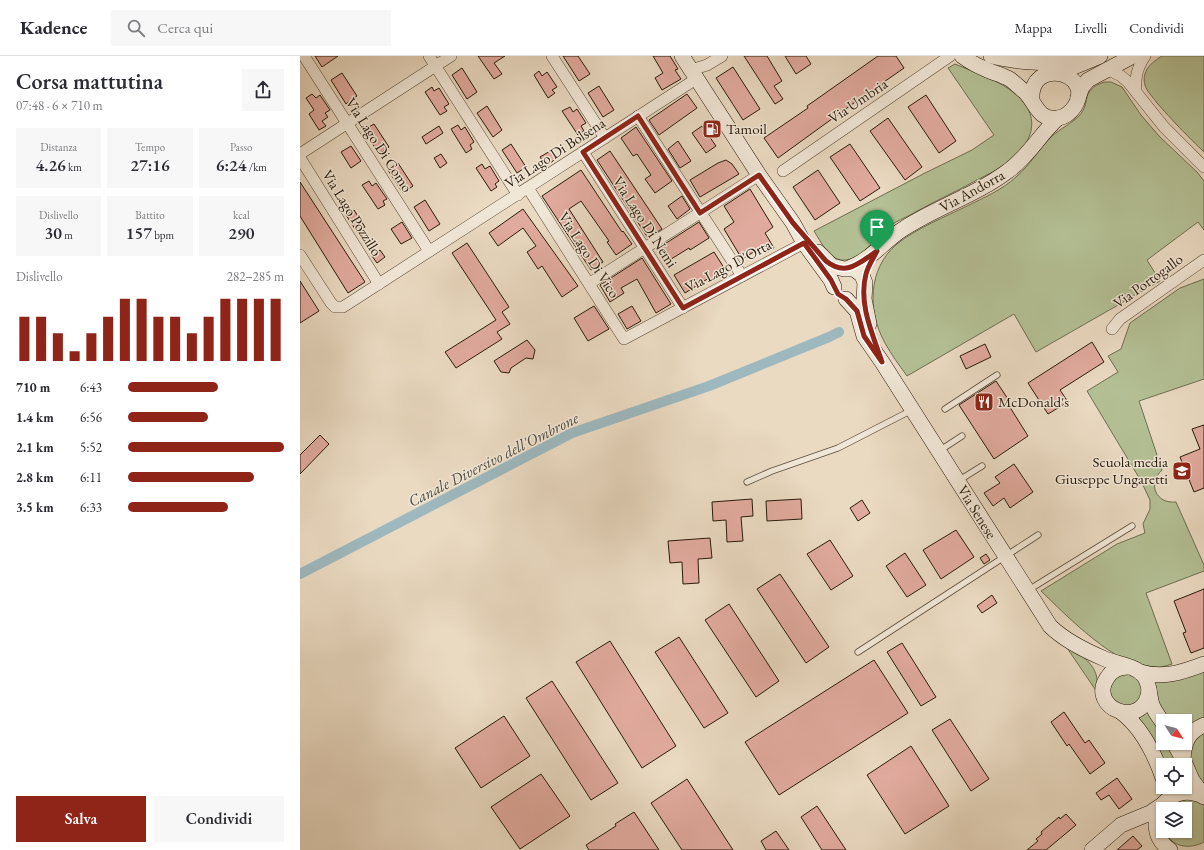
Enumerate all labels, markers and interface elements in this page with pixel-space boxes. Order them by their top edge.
search box [111,10,391,46]
text: Kadence [20,15,87,40]
icon: search [125,17,147,39]
text: Cerca qui [157,18,213,37]
text: Mappa [1014,19,1052,37]
text: Livelli [1074,19,1107,37]
text: Condividi [1129,19,1184,37]
text: Corsa mattutina [16,67,163,96]
button: share [242,69,284,111]
street label: Via Umbria [824,74,891,127]
street label: Via Lago Di Como [342,94,417,196]
text: 07:48 · 6 × 710 m [16,97,103,114]
street label: Via Lago Di Bolsena [501,113,609,192]
fuel station icon: Tamoil [701,118,723,140]
place label: Tamoil [726,119,767,138]
text: Distanza [40,140,77,154]
text: Tempo [135,140,165,154]
text: Passo [230,140,253,154]
text: 4.26 [36,154,66,176]
text: 27:16 [130,154,170,176]
text: 6:24 [216,154,247,176]
text: km [66,160,82,174]
text: /km [247,160,267,174]
street label: Via Andorra [936,165,1008,216]
street label: Via Lago Pozzillo [318,166,387,260]
street label: Via Lago Di Nemi [609,172,682,271]
text: Dislivello [39,208,78,222]
text: Battito [135,208,165,222]
text: kcal [233,208,250,222]
street label: Via Lago Di Vico [555,208,624,301]
pin [860,210,894,251]
icon: arrive [866,216,888,238]
text: 30 [45,222,62,244]
text: 157 [126,222,152,244]
text: 290 [228,222,254,244]
text: m [62,228,73,242]
text: bpm [152,228,174,242]
street label: Via Lago D'Orta [681,235,774,296]
street label: Via Portogallo [1109,249,1186,312]
text: Dislivello [16,268,63,285]
text: 282–285 m [227,268,284,285]
text: 710 m [16,379,50,396]
text: 6:43 [80,379,102,396]
restaurant icon: McDonald's [973,391,995,413]
place label: McDonald's [998,392,1069,411]
water label: Canale Diversivo dell'Ombrone [404,407,583,512]
text: 1.4 km [16,409,54,426]
text: 6:56 [80,409,102,426]
text: 2.1 km [16,439,54,456]
text: 5:52 [80,439,102,456]
place label: Scuola media Giuseppe Ungaretti [1055,452,1168,488]
school or university icon: Scuola media Giuseppe Ungaretti [1171,460,1193,482]
text: 2.8 km [16,469,54,486]
text: 6:11 [80,469,102,486]
street label: Via Senese [954,481,1001,542]
text: 3.5 km [16,499,54,516]
text: 6:33 [80,499,102,516]
north arrow [1156,714,1192,750]
map controls [1156,714,1192,838]
button: locate [1156,758,1192,794]
button: Salva [16,796,146,842]
button: Condividi [154,796,284,842]
button: layers [1156,802,1192,838]

